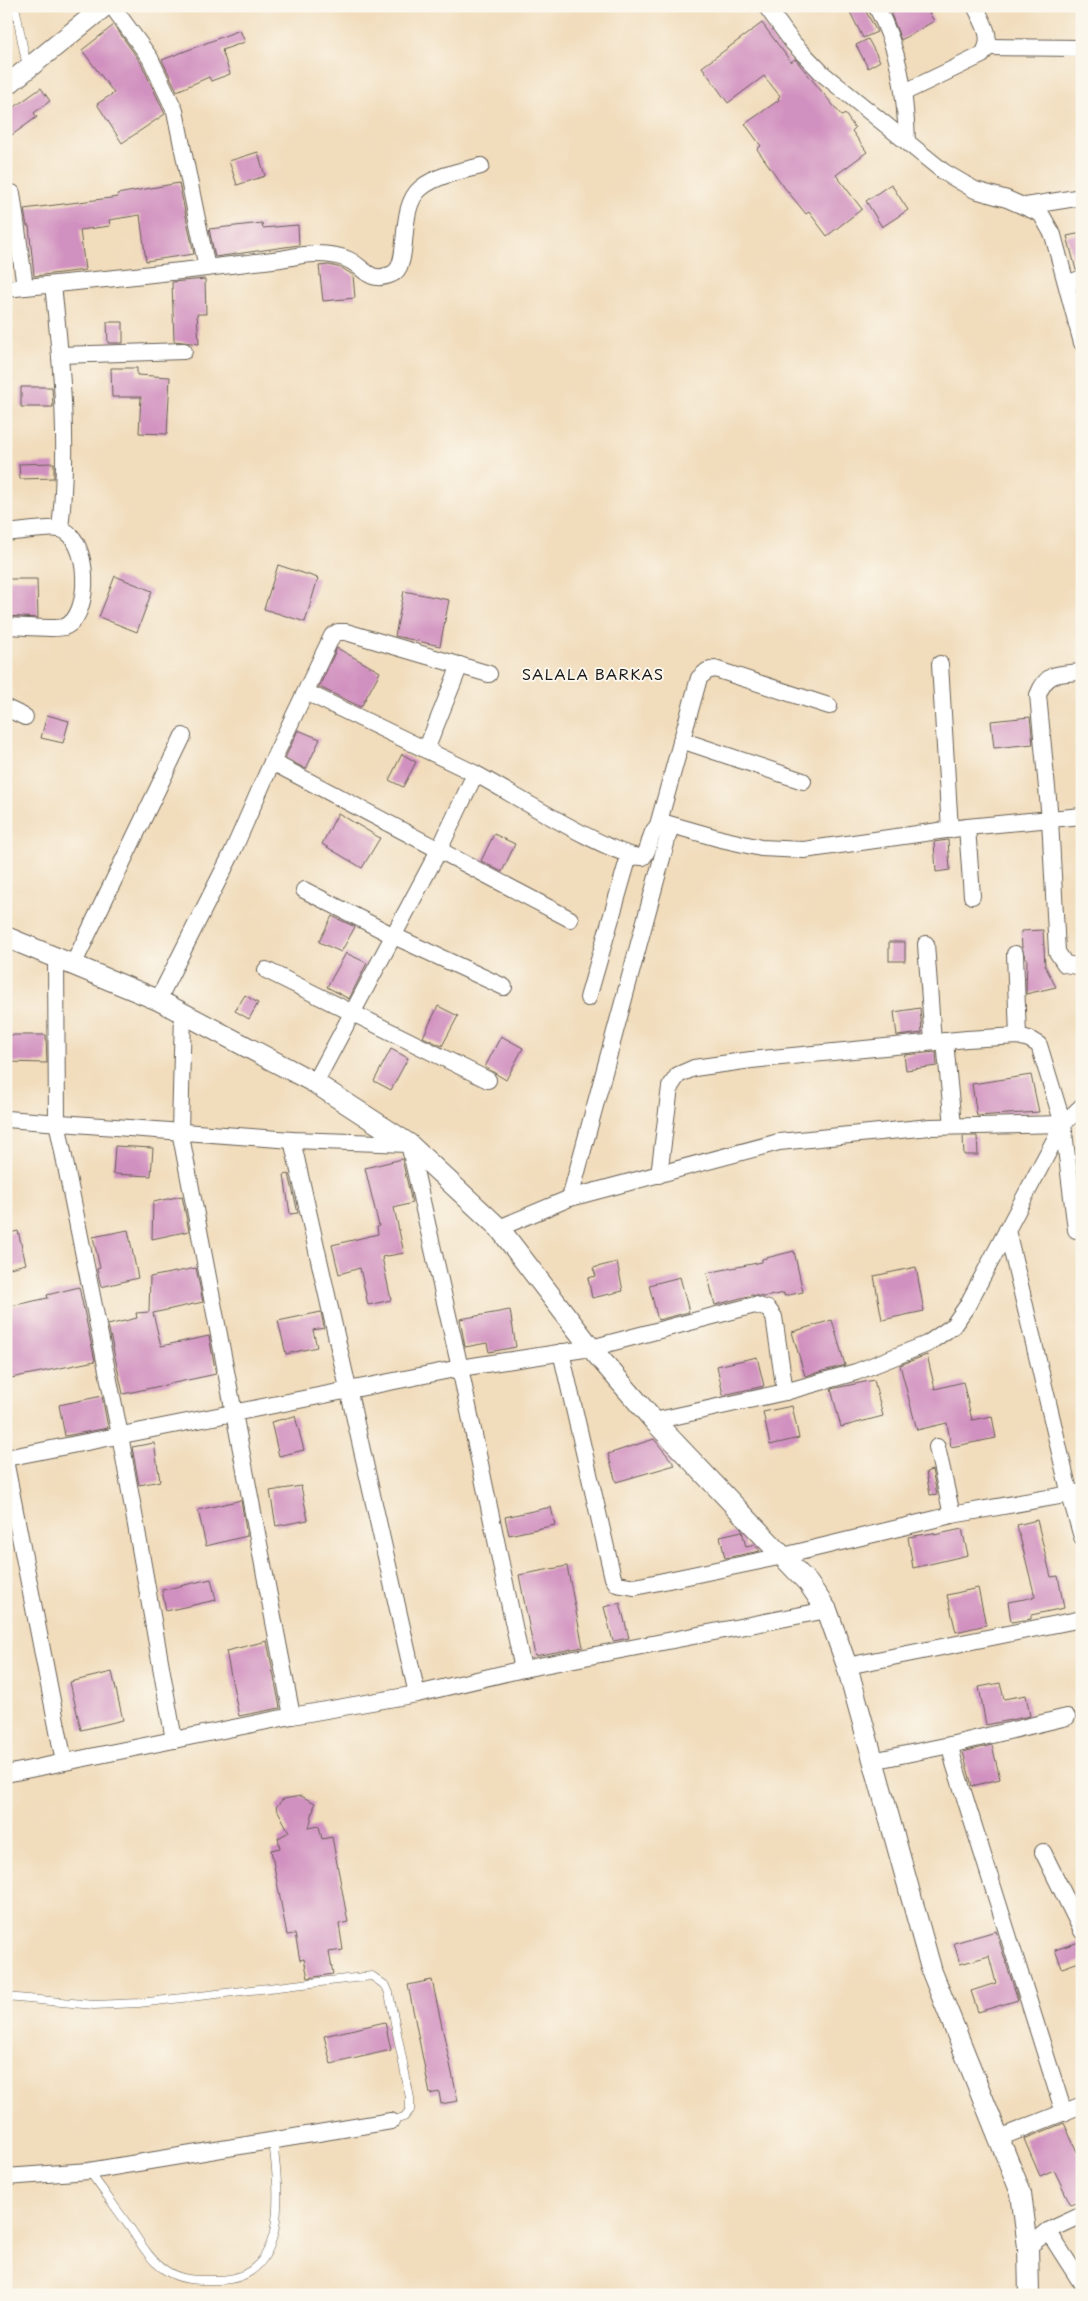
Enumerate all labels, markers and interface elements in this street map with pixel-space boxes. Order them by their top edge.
district label: SALALA BARKAS [522,662,664,685]

